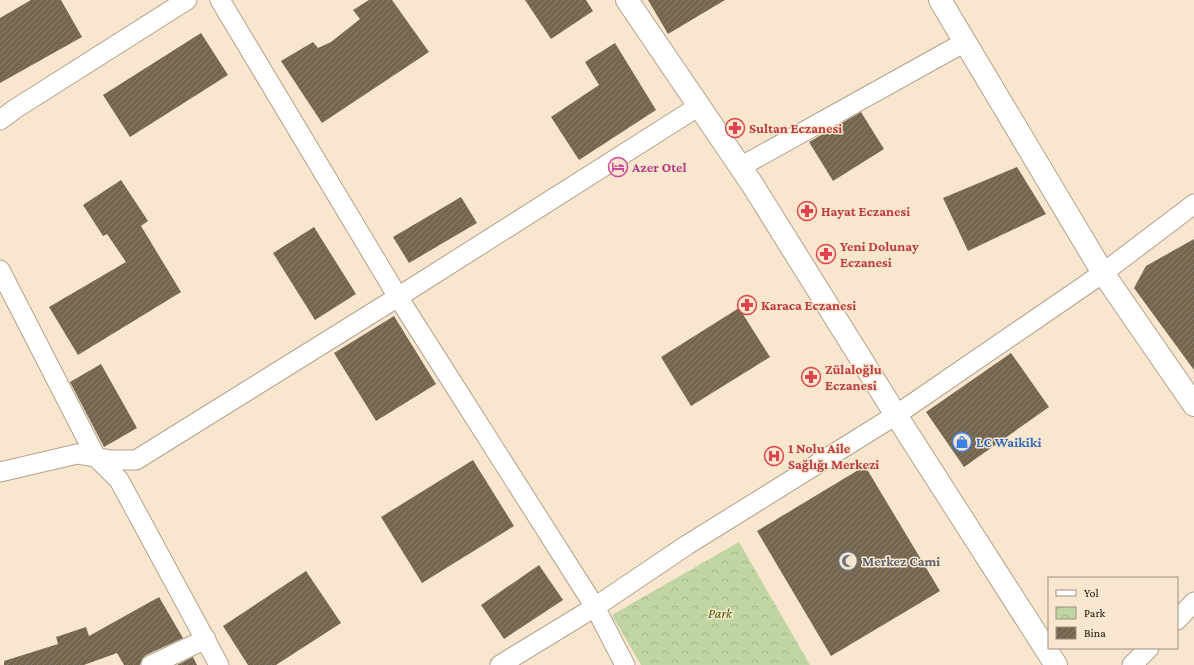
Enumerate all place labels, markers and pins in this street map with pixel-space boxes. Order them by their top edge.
pharmacy icon: Sultan Eczanesi [724,117,746,139]
place label: Sultan Eczanesi [749,120,842,136]
hotel icon: Azer Otel [607,156,629,178]
place label: Azer Otel [631,159,687,175]
pharmacy icon: Hayat Eczanesi [796,200,818,222]
place label: Hayat Eczanesi [821,203,910,219]
place label: Yeni Dolunay Eczanesi [840,238,919,270]
pharmacy icon: Yeni Dolunay Eczanesi [815,243,837,265]
pharmacy icon: Karaca Eczanesi [736,294,758,316]
place label: Karaca Eczanesi [761,297,856,313]
place label: Zülaloğlu Eczanesi [825,361,882,393]
pharmacy icon: Zülaloğlu Eczanesi [800,366,822,388]
shop icon: LC Waikiki [951,431,973,453]
place label: LC Waikiki [976,434,1042,450]
place label: 1 Nolu Aile Sağlığı Merkezi [788,440,879,472]
hospital icon: 1 Nolu Aile Sağlığı Merkezi [763,445,785,467]
mosque icon: Merkez Cami [837,550,859,572]
place label: Merkez Cami [862,553,940,569]

